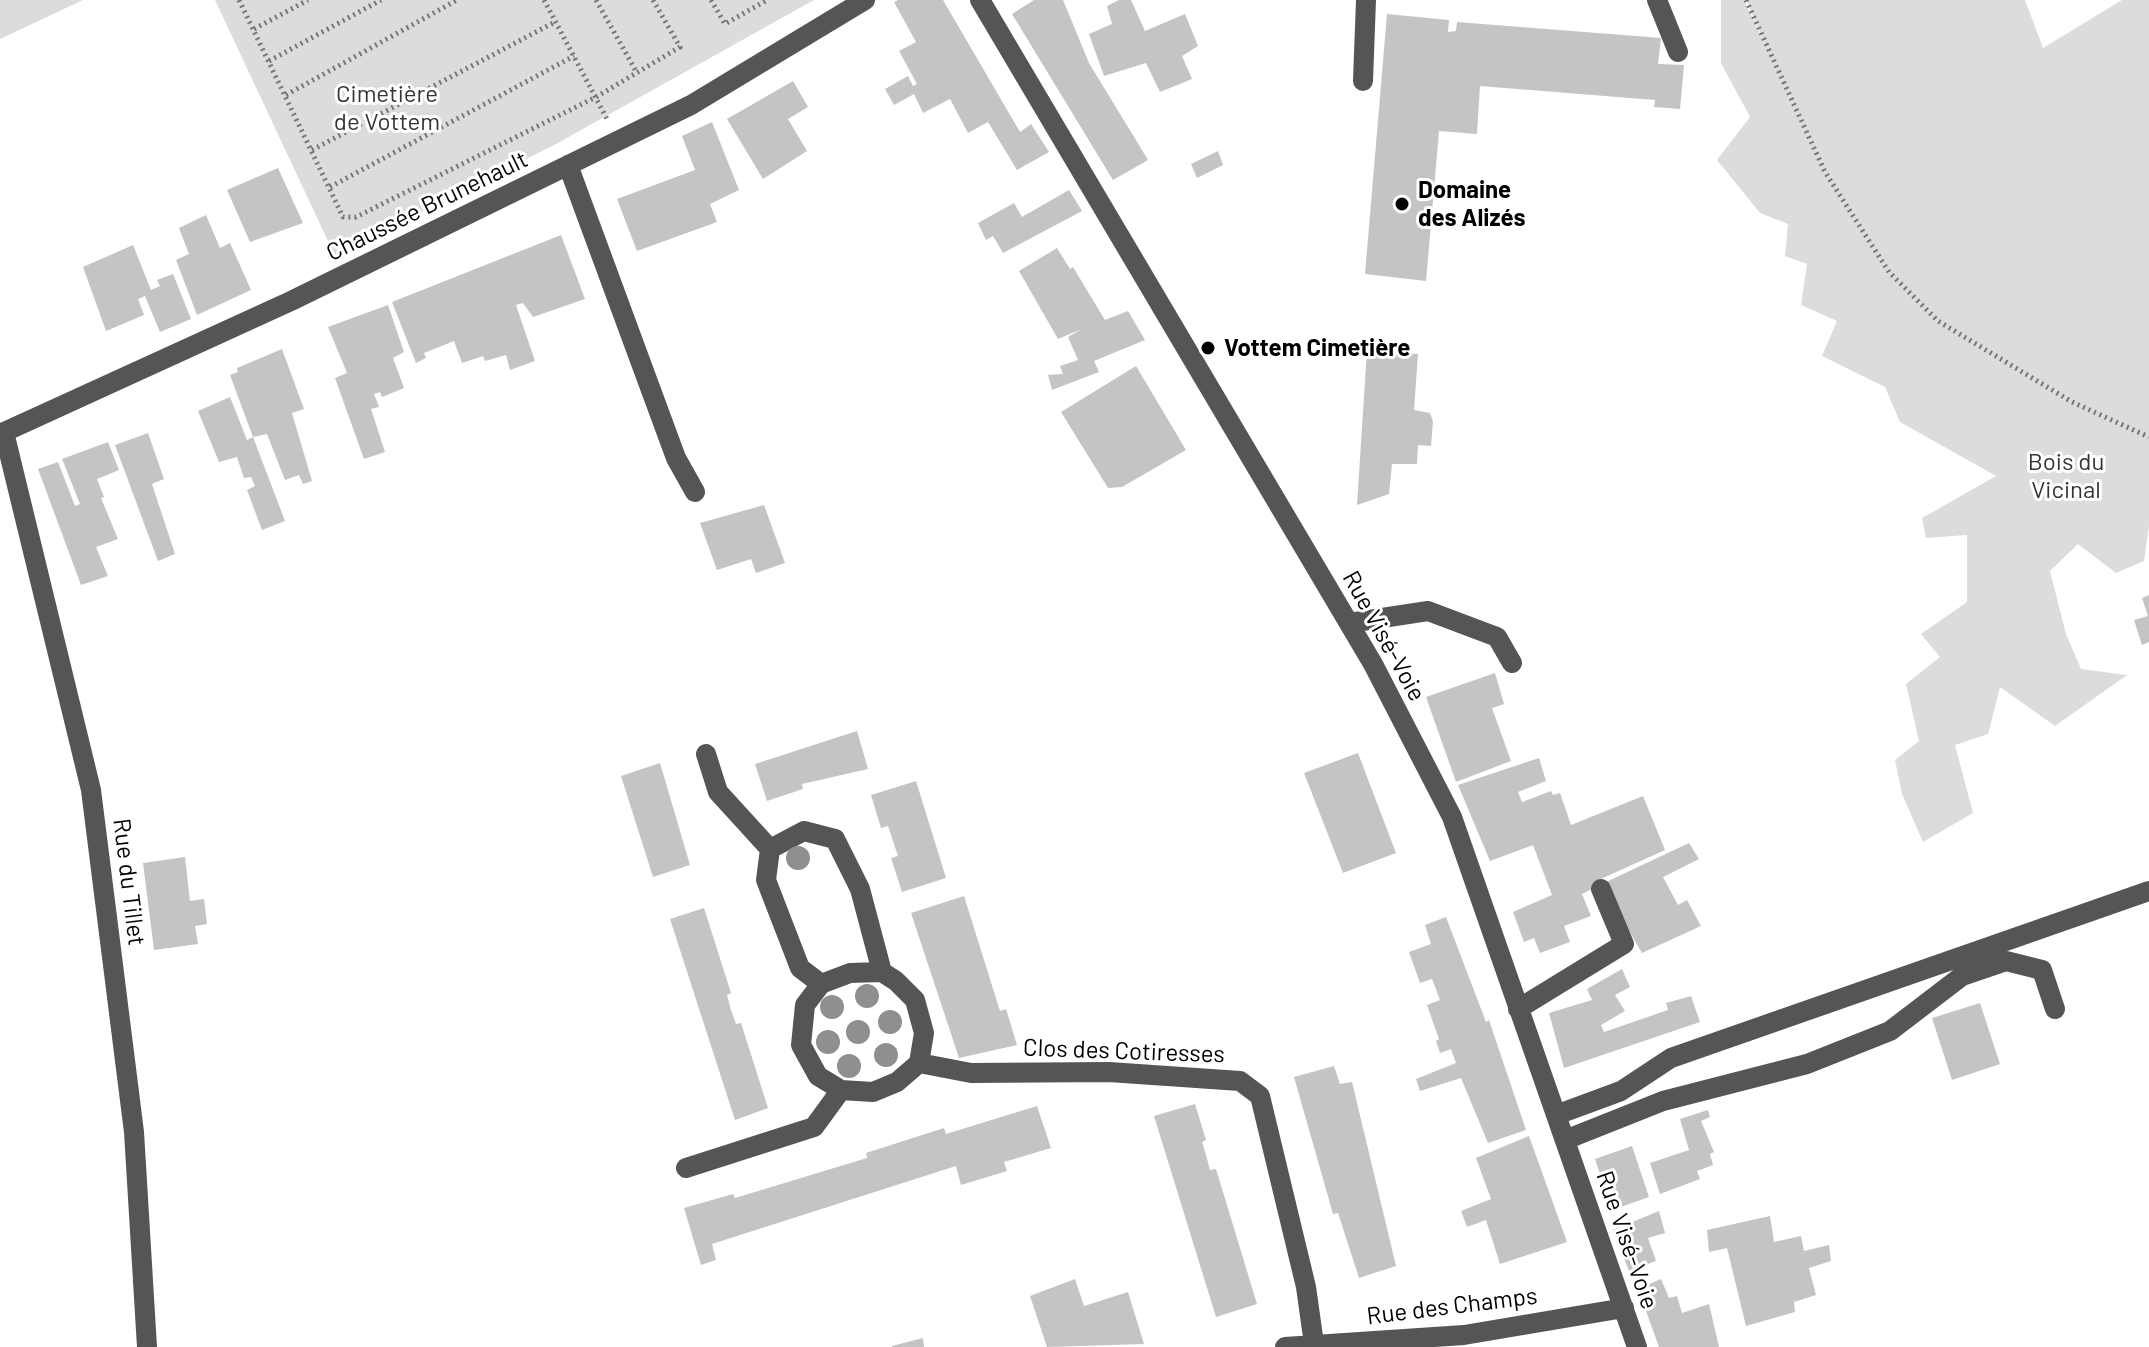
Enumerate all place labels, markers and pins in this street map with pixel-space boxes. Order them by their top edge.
place label: Domaine des Alizés [1418,176,1525,232]
marker: Domaine des Alizés [1393,195,1411,213]
place label: Vottem Cimetière [1224,334,1410,362]
marker: Vottem Cimetière [1199,339,1217,357]

